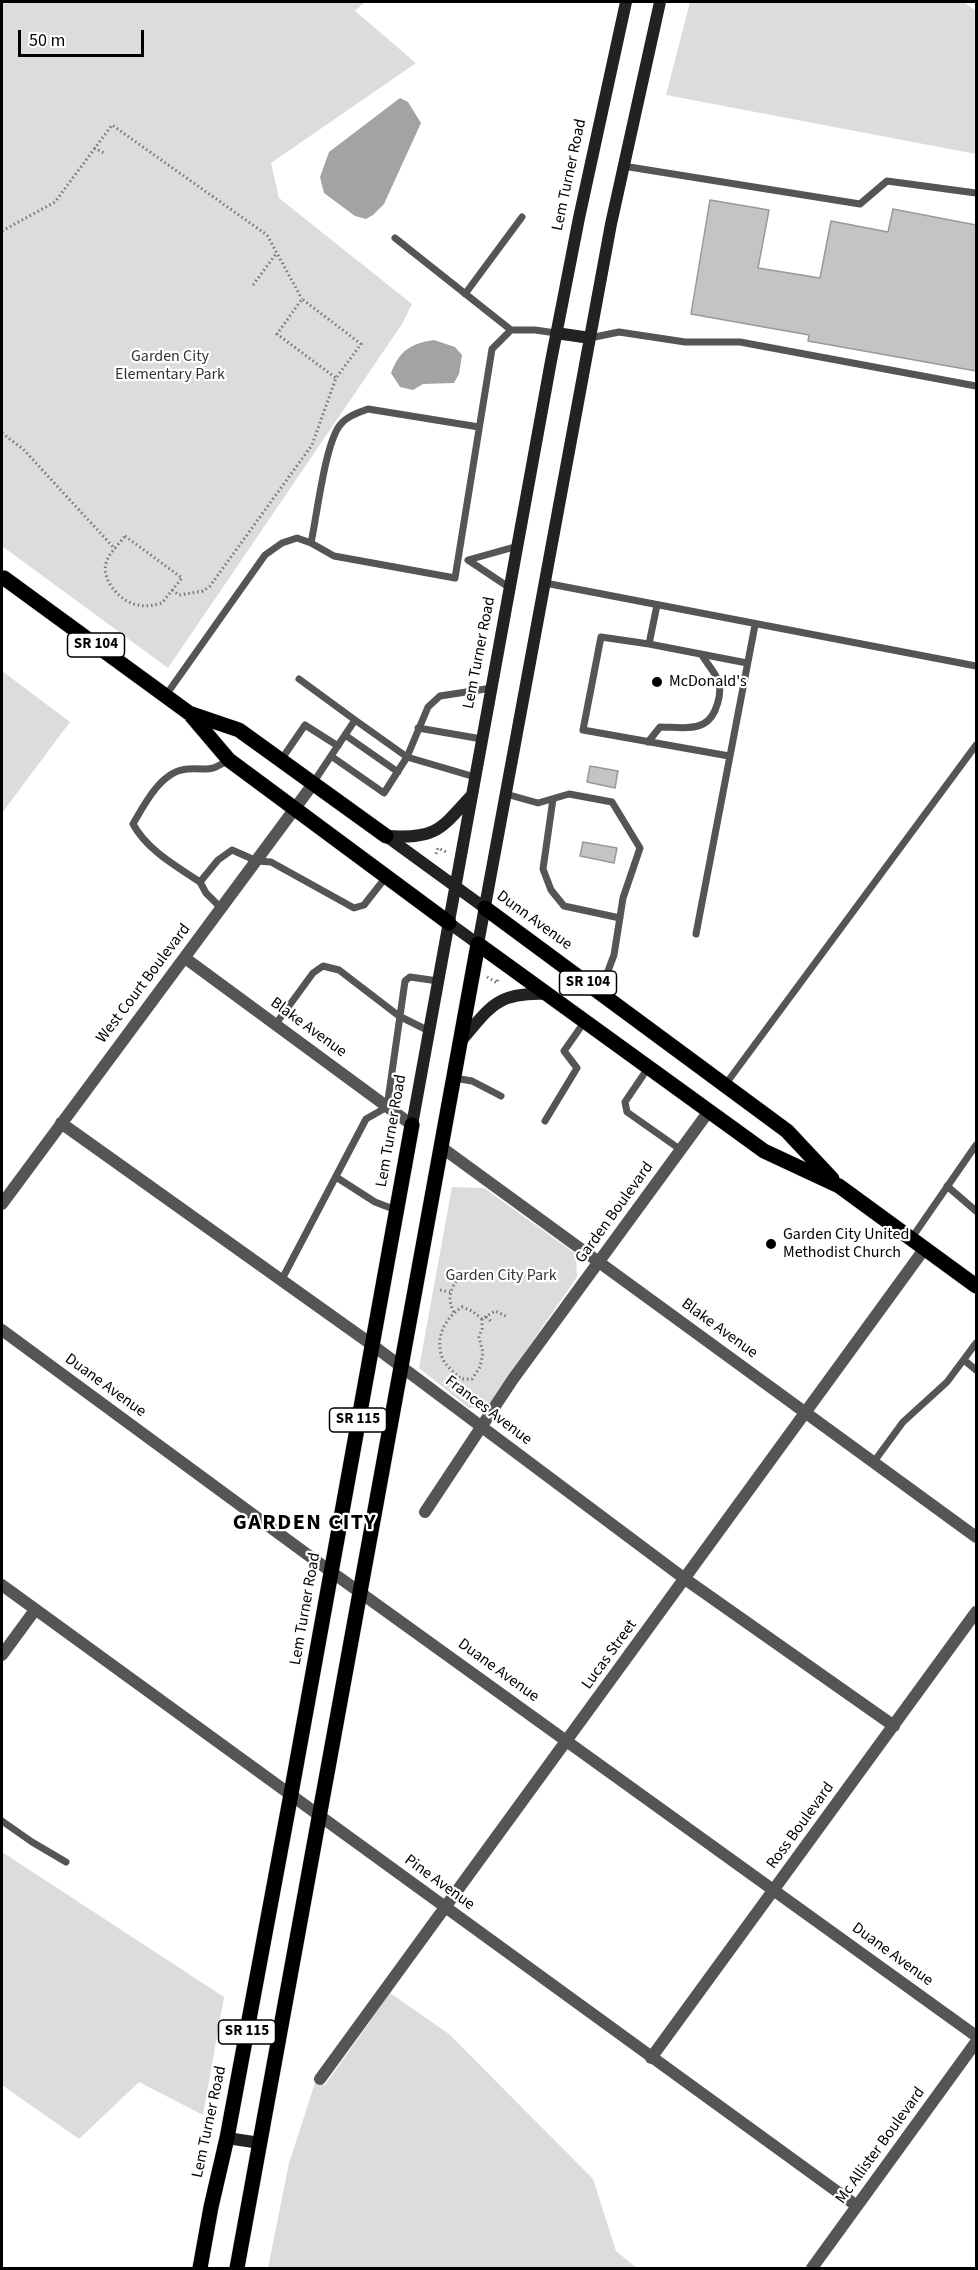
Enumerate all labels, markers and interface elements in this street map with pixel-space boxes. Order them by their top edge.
scale bar [21,18,147,56]
text: 50 m [29,28,65,53]
street label: Lem Turner Road [549,117,591,233]
park label: Garden City Elementary Park [115,347,225,385]
street label: Lem Turner Road [460,595,500,711]
road number: SR 104 [68,633,124,657]
place label: McDonald's [669,672,747,692]
marker: McDonald's [650,675,664,689]
street label: Dunn Avenue [493,887,575,955]
street label: West Court Boulevard [93,921,195,1047]
road number: SR 104 [560,971,616,995]
street label: Blake Avenue [266,994,350,1062]
street label: Lem Turner Road [373,1073,411,1189]
street label: Garden Boulevard [572,1159,658,1267]
place label: Garden City United Methodist Church [783,1225,909,1263]
marker: Garden City United Methodist Church [764,1237,778,1251]
park label: Garden City Park [445,1266,557,1286]
street label: Blake Avenue [677,1295,761,1363]
street label: Duane Avenue [61,1350,149,1422]
street label: Frances Avenue [441,1372,535,1450]
road number: SR 115 [330,1408,386,1432]
district label: GARDEN CITY [233,1511,377,1537]
street label: Lem Turner Road [287,1551,325,1667]
street label: Lucas Street [578,1616,642,1694]
street label: Duane Avenue [454,1635,542,1707]
street label: Ross Boulevard [763,1779,839,1873]
street label: Pine Avenue [400,1851,478,1915]
street label: Duane Avenue [848,1919,936,1991]
road number: SR 115 [218,2020,276,2044]
street label: Lem Turner Road [189,2064,231,2180]
street label: Mc Allister Boulevard [832,2084,930,2208]

